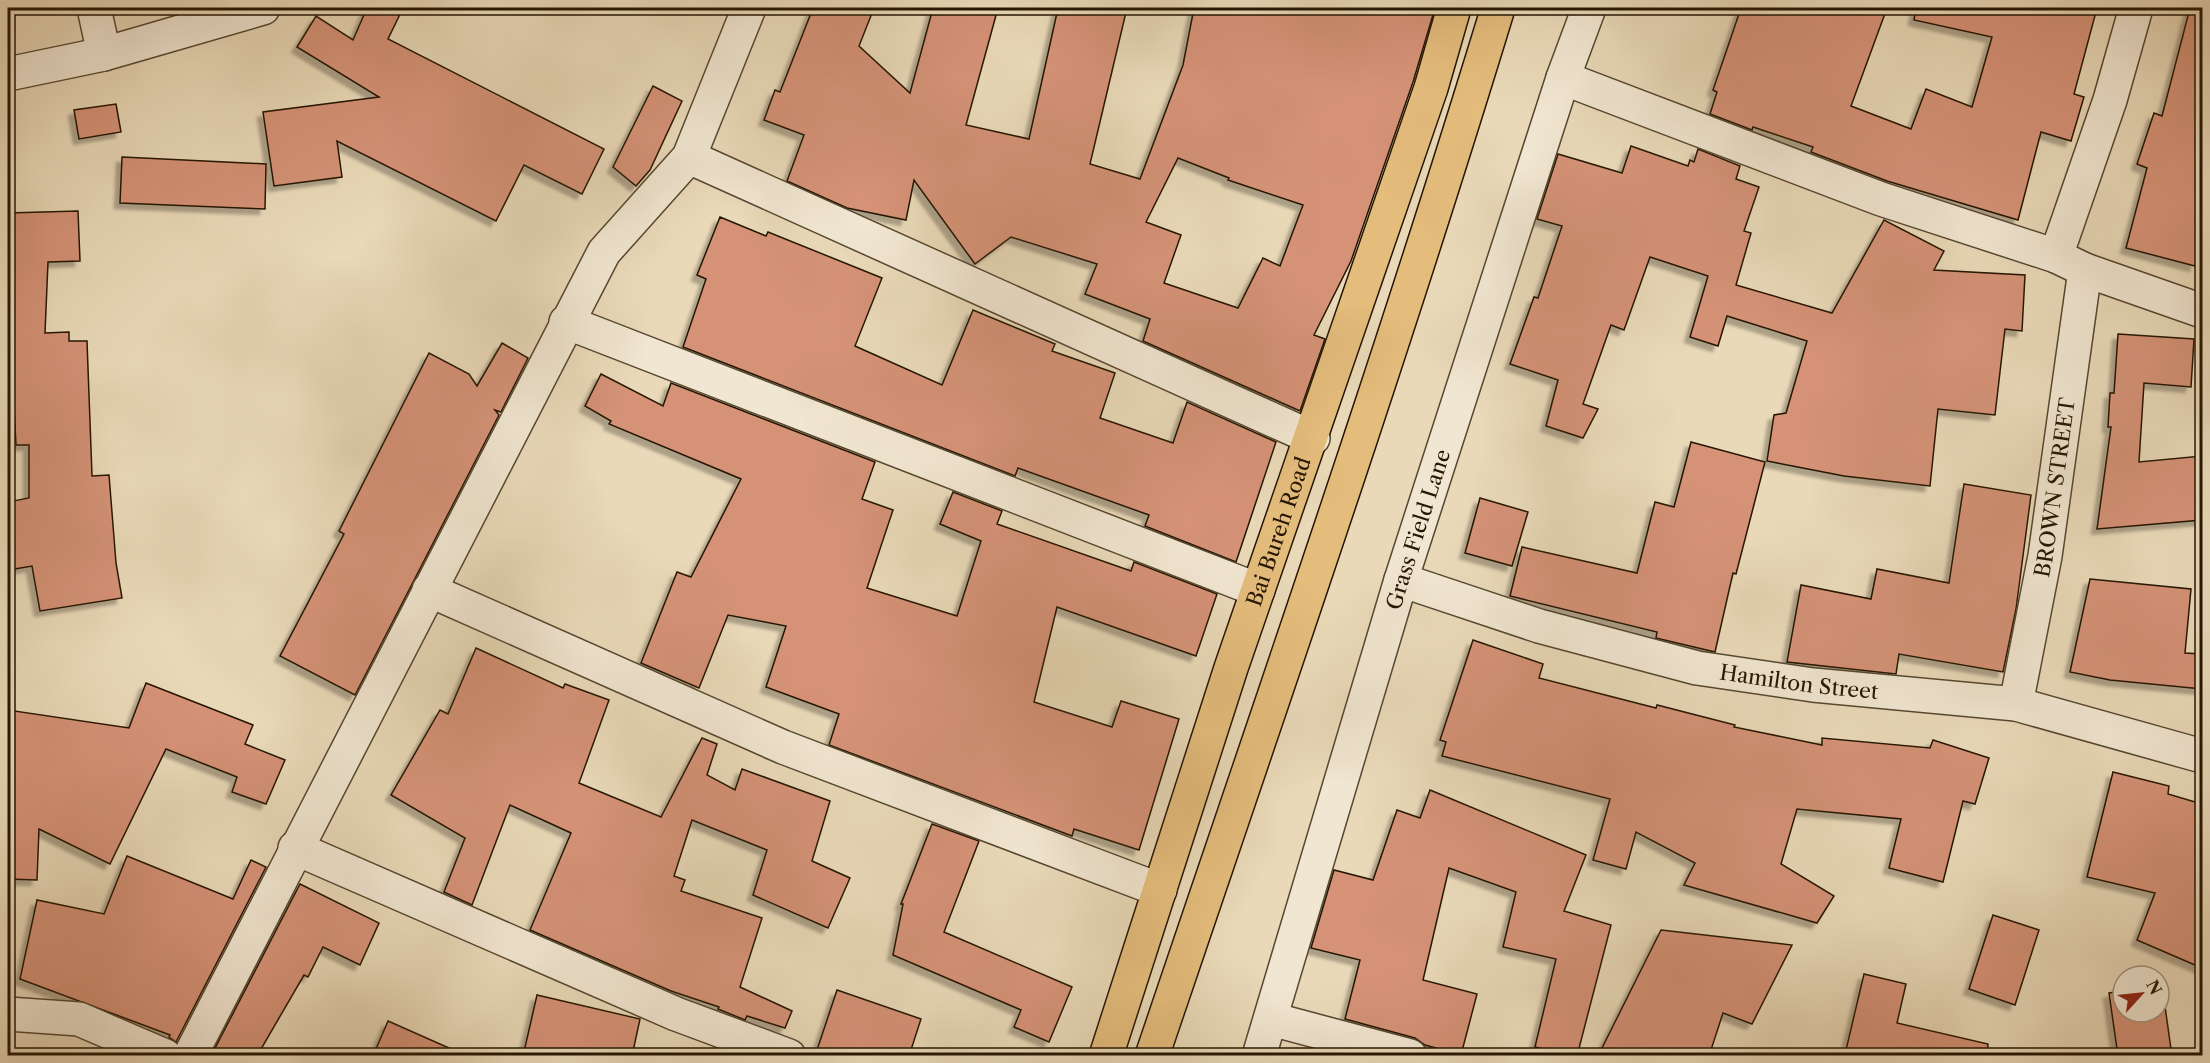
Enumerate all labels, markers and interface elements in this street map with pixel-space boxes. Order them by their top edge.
street label: BROWN STREET [2029,396,2080,579]
street label: Grass Field Lane [1380,446,1455,612]
street label: Bai Bureh Road [1241,453,1315,610]
street label: Hamilton Street [1718,659,1880,704]
north arrow [2111,964,2171,1024]
text: N [2142,976,2166,998]

